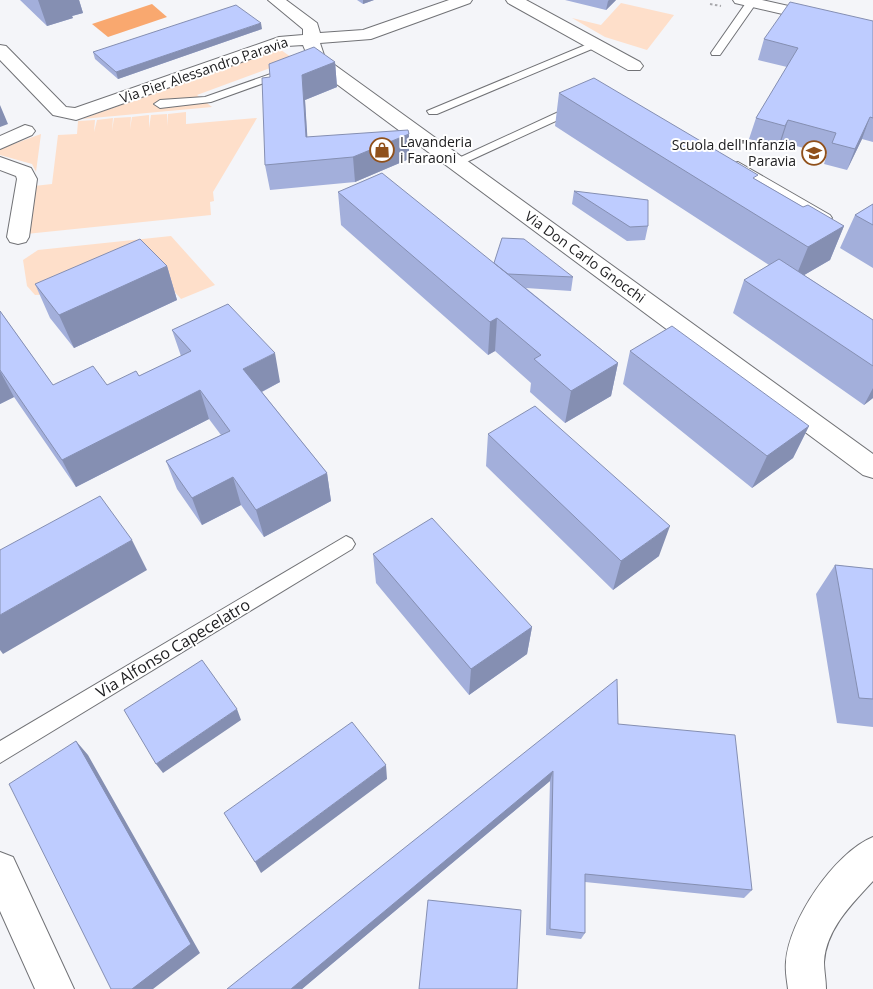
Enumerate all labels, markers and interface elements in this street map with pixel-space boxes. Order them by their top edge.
street label: Via Pier Alessandro Paravia [117,32,291,107]
place label: Lavanderia i Faraoni [400,132,472,167]
place label: Scuola dell'Infanzia Paravia [672,135,796,170]
shop icon: Lavanderia i Faraoni [369,137,395,163]
school or university icon: Scuola dell'Infanzia Paravia [801,140,827,166]
street label: Via Don Carlo Gnocchi [521,206,649,307]
street label: Via Alfonso Capecelatro [92,593,254,703]

